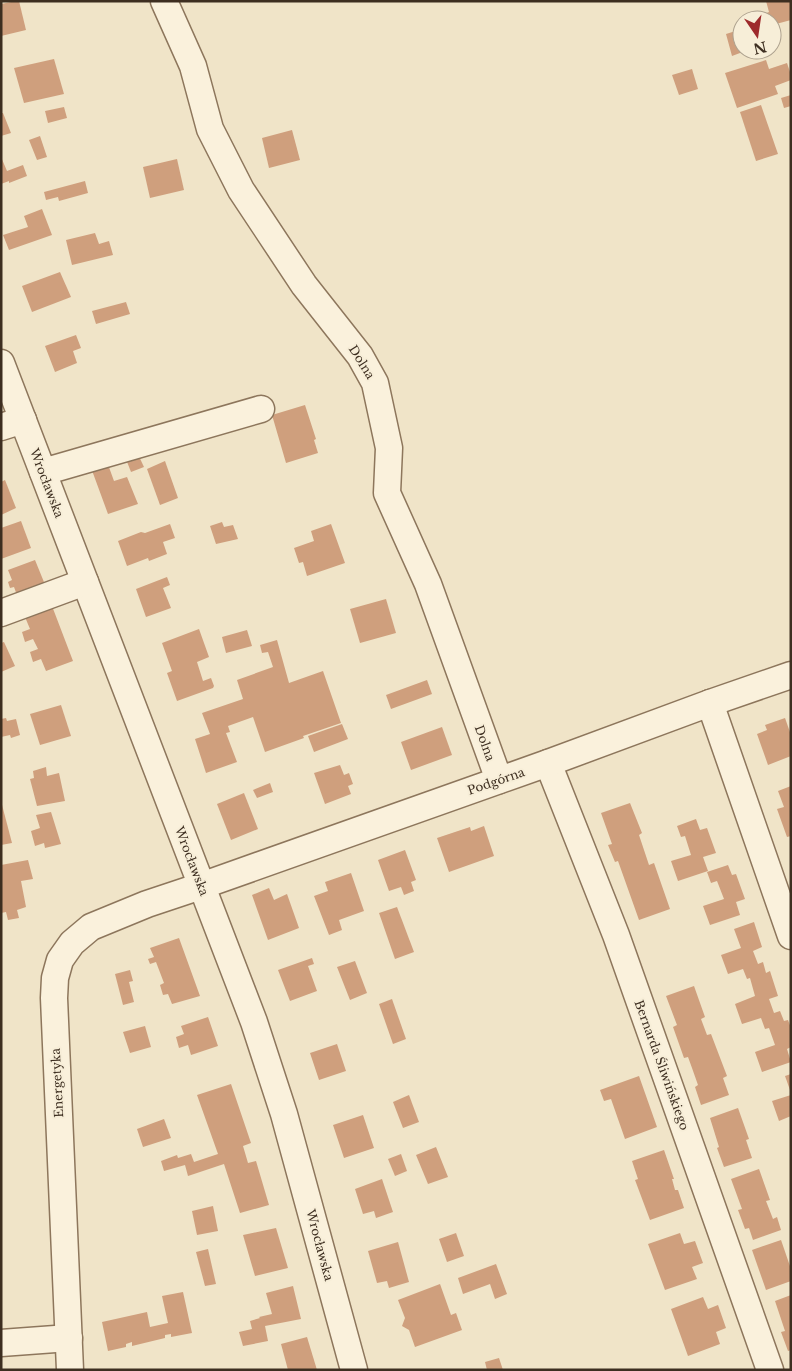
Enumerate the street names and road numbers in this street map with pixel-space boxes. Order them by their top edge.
street label: Dolna [346,342,378,382]
street label: Wrocławska [27,445,67,520]
street label: Dolna [472,723,499,763]
street label: Podgórna [465,764,527,798]
street label: Wrocławska [172,823,212,898]
street label: Bernarda Śliwińskiego [631,998,694,1132]
street label: Energetyka [48,1047,66,1118]
street label: Wrocławska [303,1207,337,1283]

